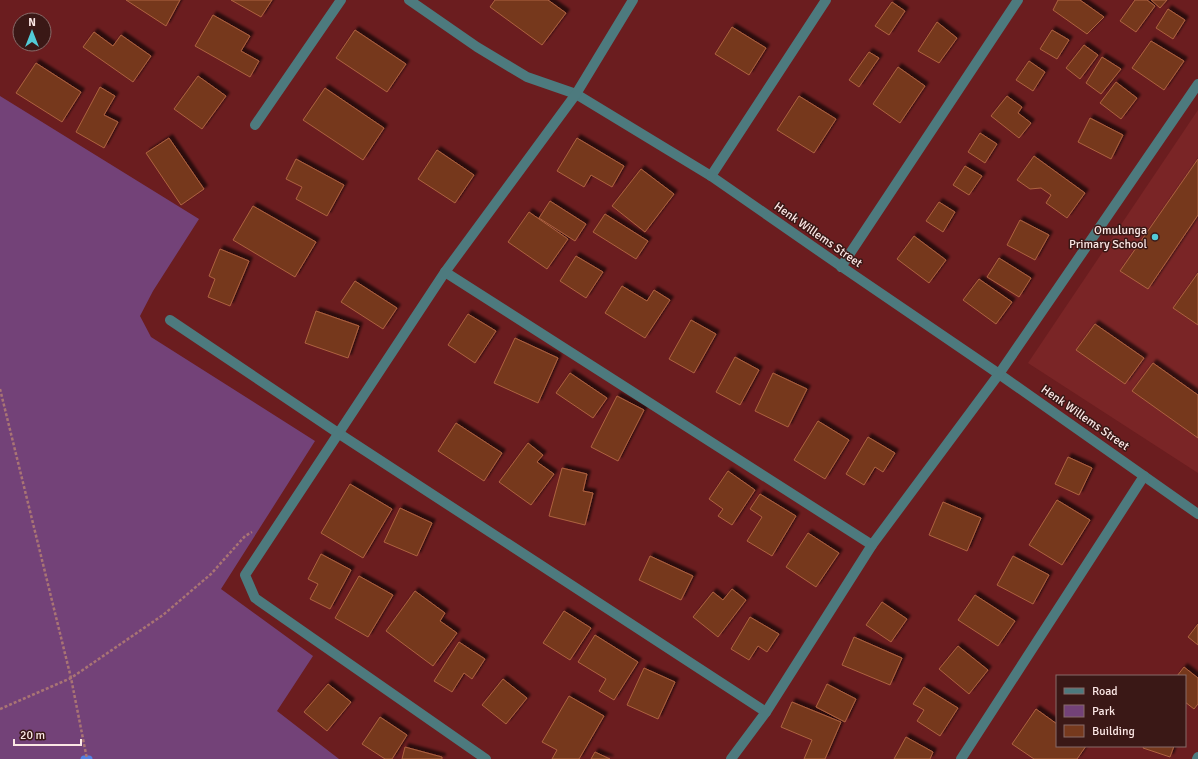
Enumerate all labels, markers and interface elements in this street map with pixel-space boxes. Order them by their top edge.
north arrow [12,12,52,52]
text: N [28,16,36,29]
street label: Henk Willems Street [771,199,865,271]
place label: Omulunga Primary School [1069,223,1147,252]
marker: Omulunga Primary School [1150,232,1160,242]
street label: Henk Willems Street [1038,382,1132,454]
legend [1056,675,1186,747]
text: Road [1092,684,1118,699]
text: Park [1092,704,1115,719]
scale bar [14,721,81,747]
text: Building [1092,724,1135,739]
text: 20 m [20,728,45,743]

